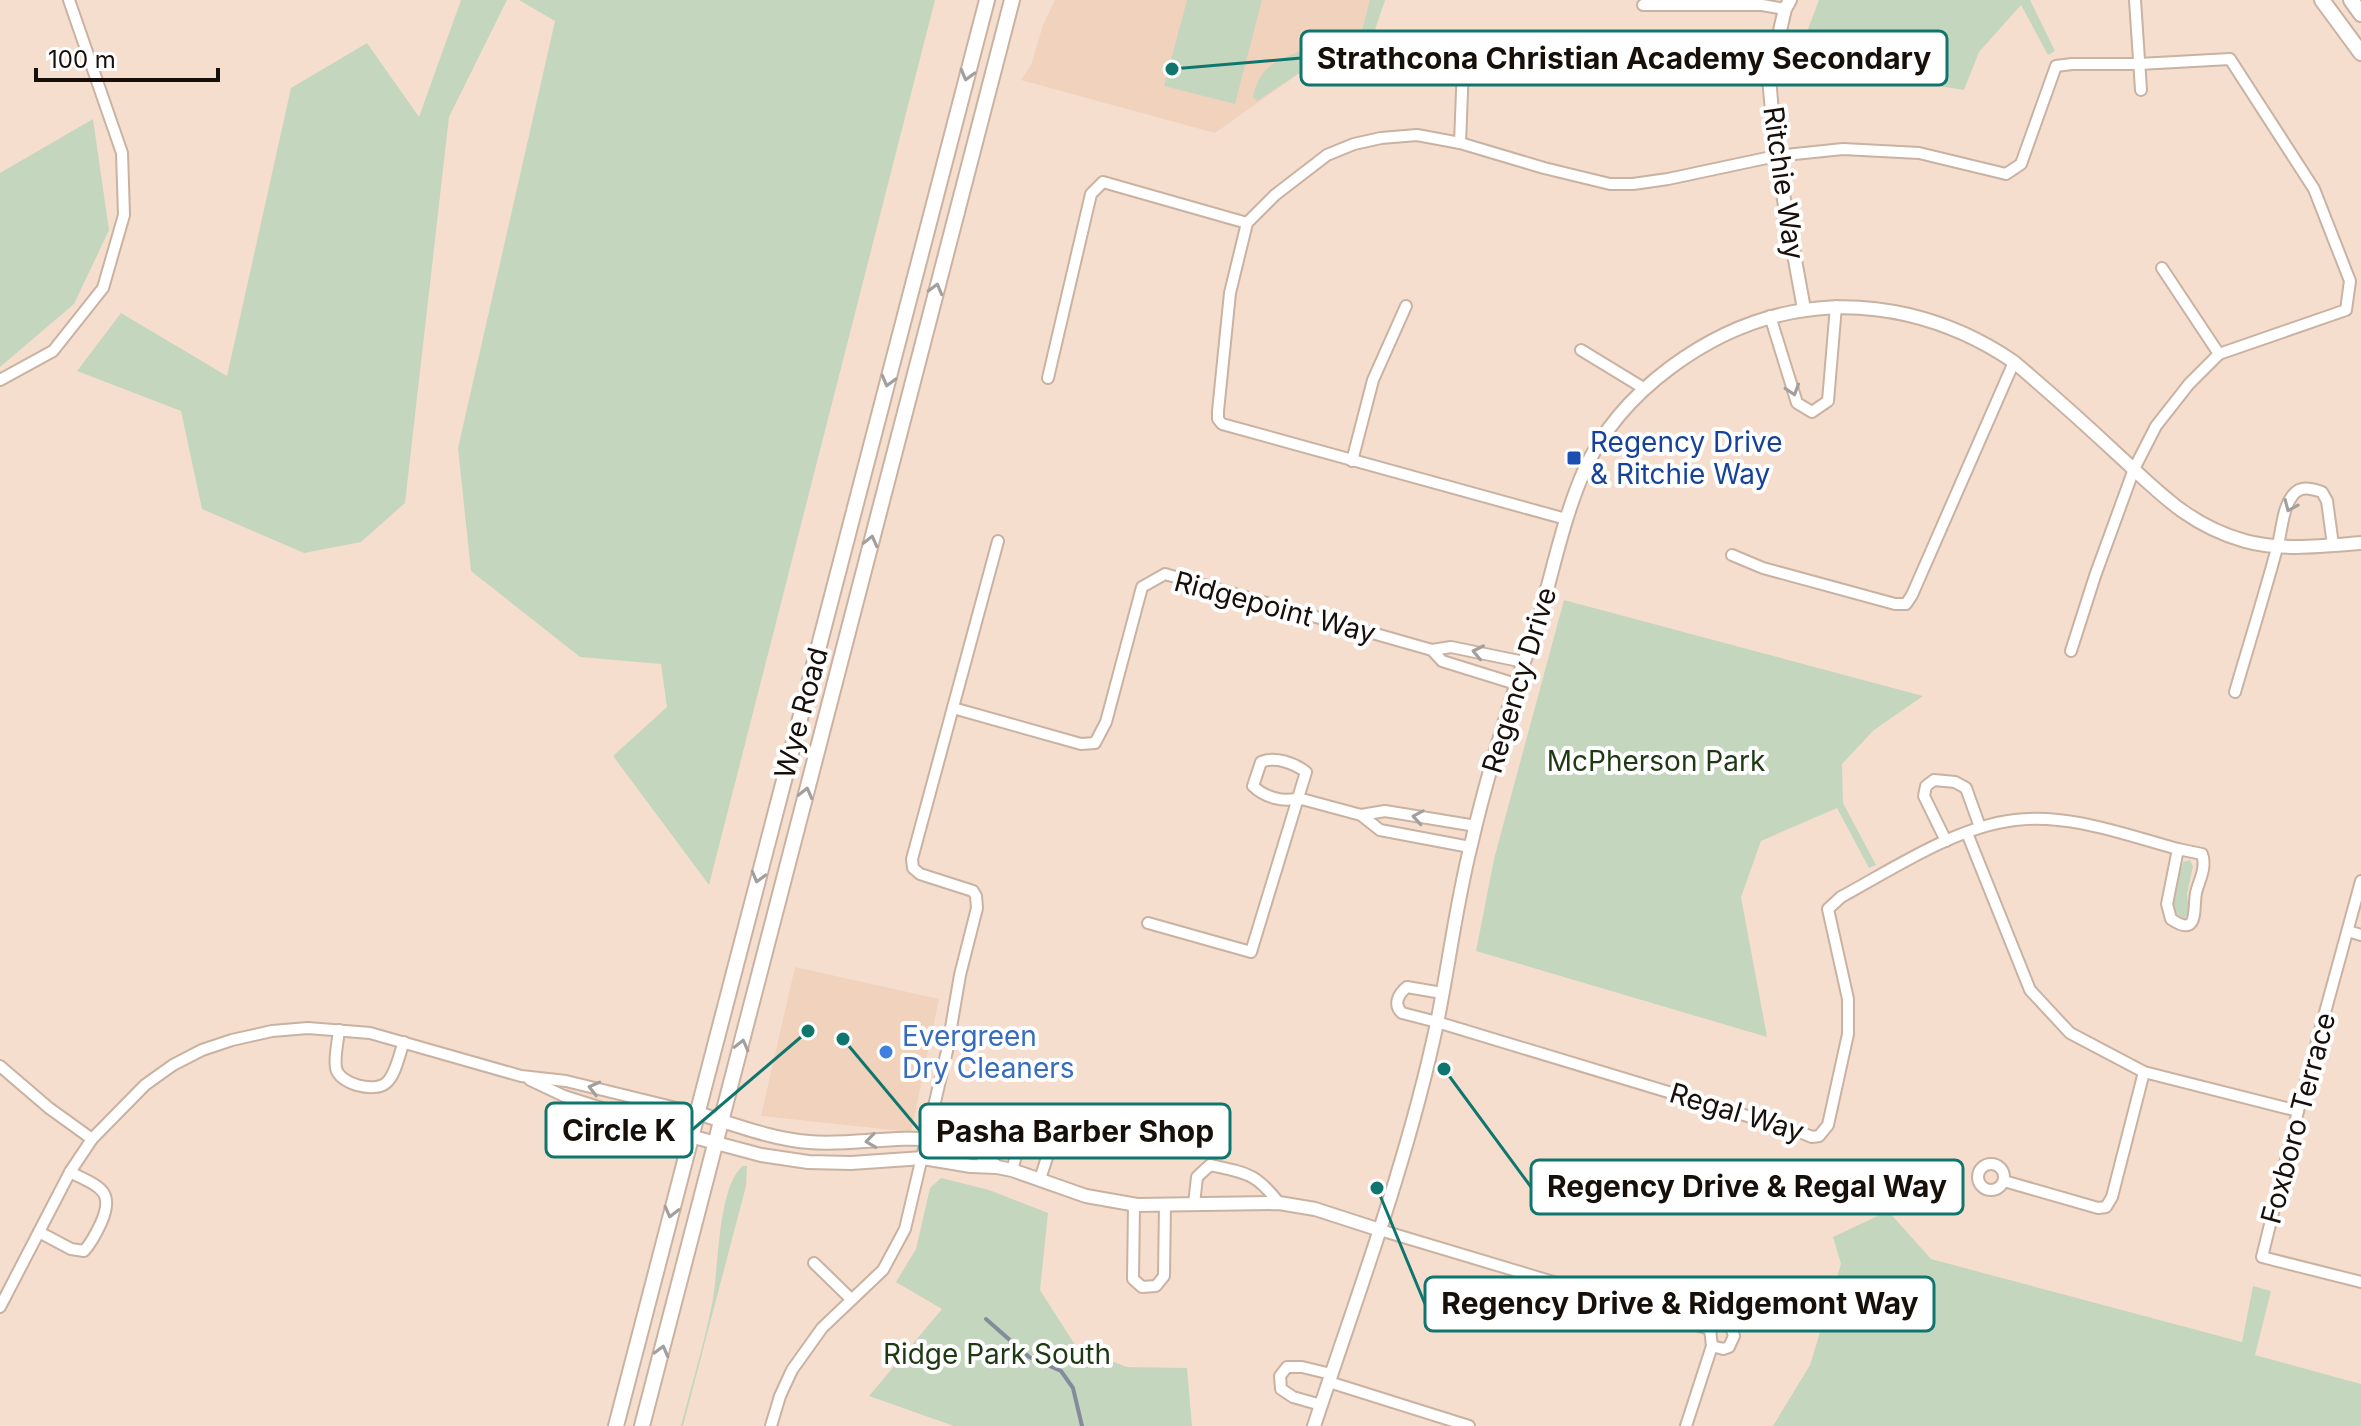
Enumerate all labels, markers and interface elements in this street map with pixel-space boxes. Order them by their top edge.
callout: Strathcona Christian Academy Secondary [1301,31,1947,85]
scale bar [36,32,218,82]
text: Strathcona Christian Academy Secondary [1317,40,1931,76]
text: 100 m [48,45,116,74]
one-way arrow [960,68,977,82]
street label: Ritchie Way [1756,104,1812,262]
one-way arrow [926,283,943,297]
one-way arrow [880,374,897,388]
one-way arrow [1784,382,1800,396]
place label: Regency Drive & Ritchie Way [1590,425,1783,491]
marker: Regency Drive & Ritchie Way [1565,449,1583,467]
one-way arrow [2283,498,2300,512]
one-way arrow [861,535,878,548]
street label: Ridgepoint Way [1171,564,1379,650]
street label: Regency Drive [1475,583,1563,777]
street label: Wye Road [767,644,835,782]
one-way arrow [1471,645,1484,662]
park label: McPherson Park [1547,744,1765,778]
one-way arrow [797,786,814,800]
one-way arrow [1411,809,1425,826]
one-way arrow [751,869,767,883]
street label: Foxboro Terrace [2253,1009,2343,1227]
place label: Evergreen Dry Cleaners [902,1019,1075,1085]
one-way arrow [732,1038,749,1052]
marker: Evergreen Dry Cleaners [877,1043,895,1061]
street label: Regal Way [1666,1075,1808,1149]
one-way arrow [587,1080,601,1097]
callout: Circle K [546,1103,692,1157]
callout: Pasha Barber Shop [920,1104,1230,1158]
text: Circle K [562,1112,676,1148]
text: Pasha Barber Shop [936,1113,1214,1149]
one-way arrow [864,1132,878,1149]
callout: Regency Drive & Regal Way [1531,1160,1963,1214]
text: Regency Drive & Regal Way [1547,1168,1947,1204]
one-way arrow [663,1204,680,1218]
callout: Regency Drive & Ridgemont Way [1425,1277,1934,1331]
text: Regency Drive & Ridgemont Way [1441,1285,1919,1321]
park label: Ridge Park South [883,1337,1111,1371]
one-way arrow [653,1344,670,1358]

